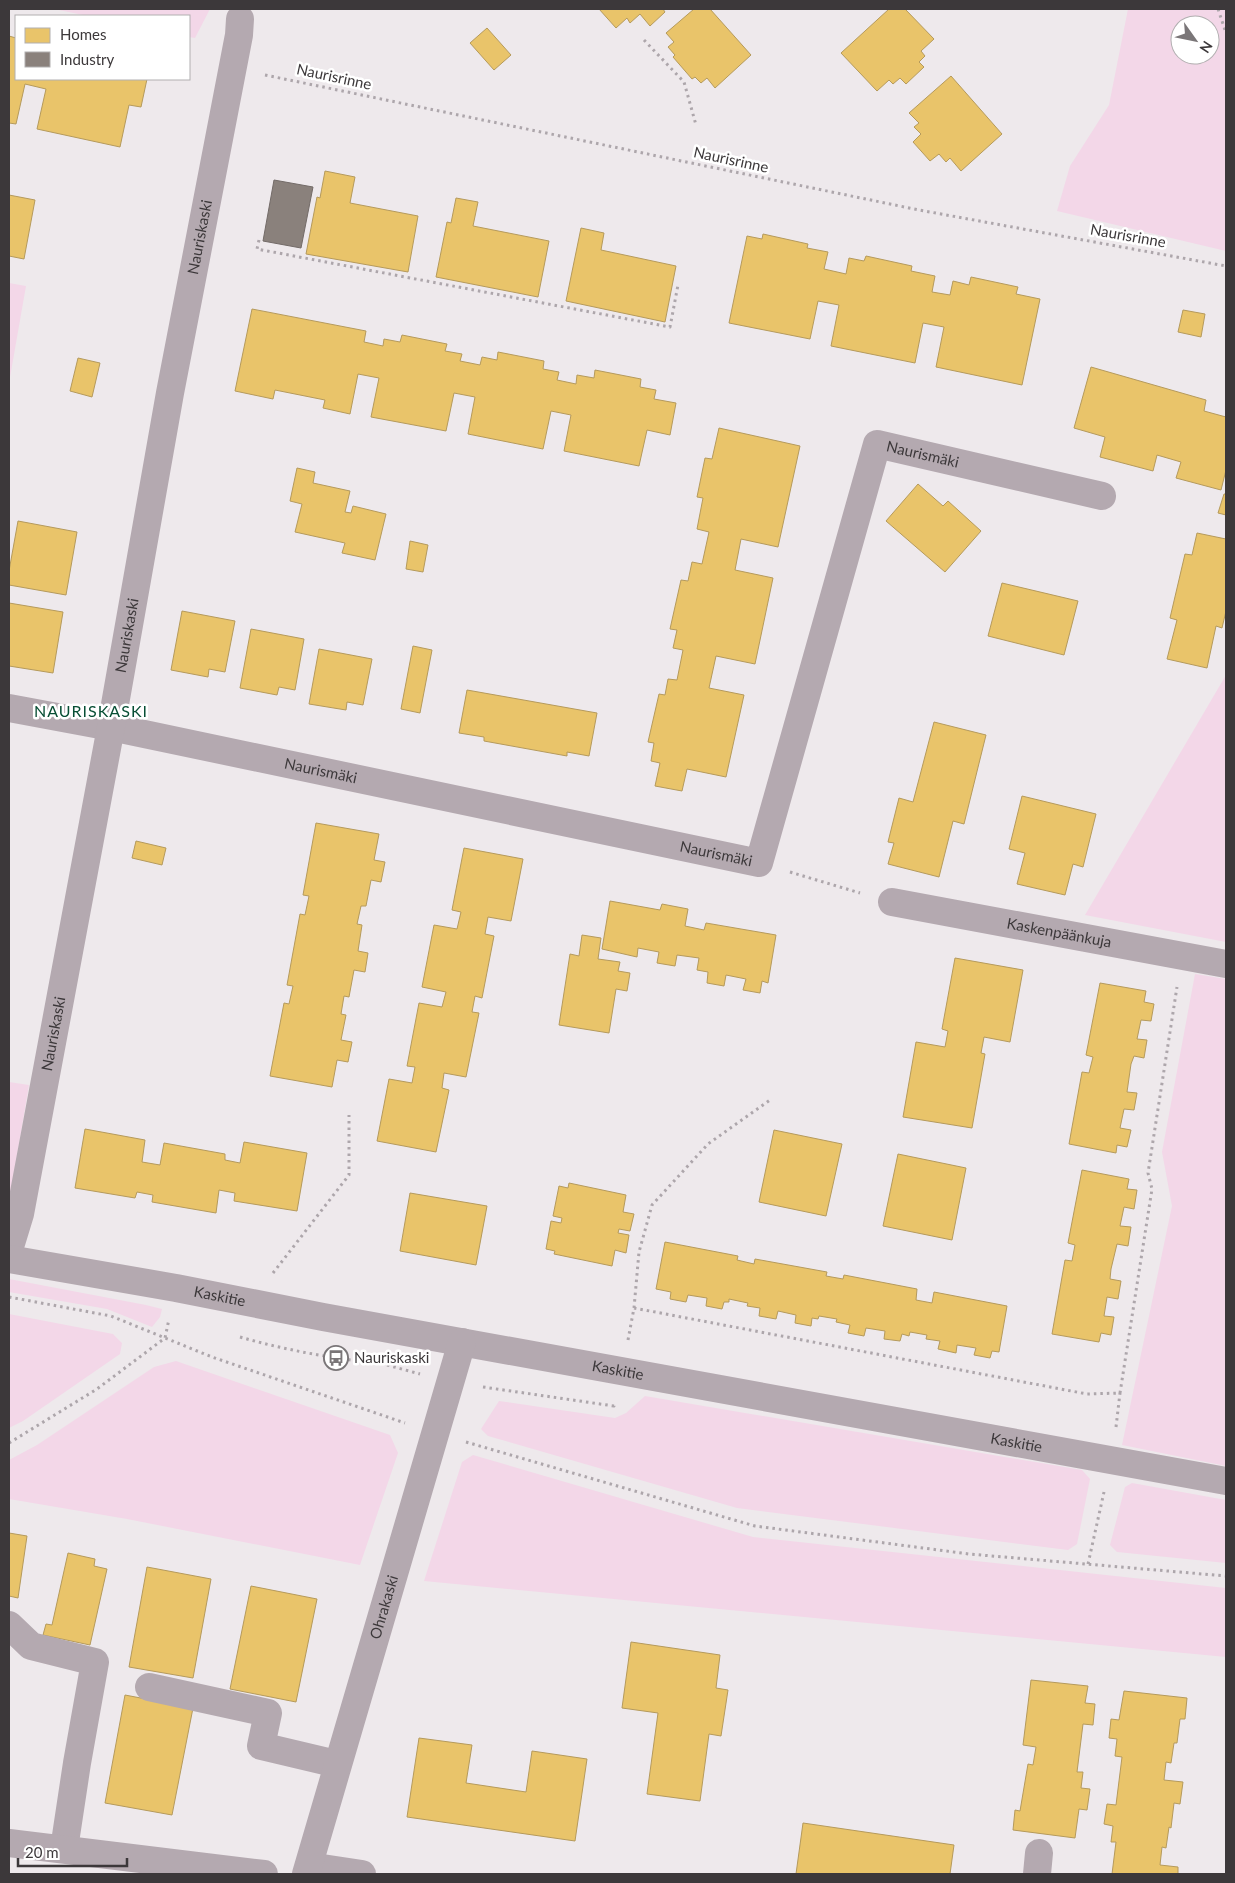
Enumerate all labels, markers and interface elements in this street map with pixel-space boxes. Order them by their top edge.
legend [15,15,190,80]
north arrow [1170,15,1220,65]
text: Homes [60,25,106,43]
text: N [1196,38,1216,57]
text: Industry [60,50,115,68]
street label: Naurisrinne [295,59,373,93]
street label: Naurisrinne [692,142,770,176]
street label: Nauriskaski [183,198,215,276]
street label: Naurisrinne [1089,220,1167,251]
street label: Naurismäki [885,437,961,471]
street label: Nauriskaski [111,597,142,674]
district label: NAURISKASKI [34,701,148,720]
street label: Naurismäki [283,754,359,786]
street label: Naurismäki [678,837,754,869]
street label: Kaskenpäänkuja [1005,914,1113,951]
street label: Nauriskaski [37,995,68,1072]
street label: Kaskitie [192,1282,247,1310]
bus stop icon: Nauriskaski [323,1345,349,1371]
place label: Nauriskaski [354,1348,429,1366]
street label: Kaskitie [591,1356,645,1383]
street label: Kaskitie [989,1428,1044,1455]
street label: Ohrakaski [365,1573,401,1641]
scale bar [18,1836,126,1868]
text: 20 m [25,1843,59,1861]

